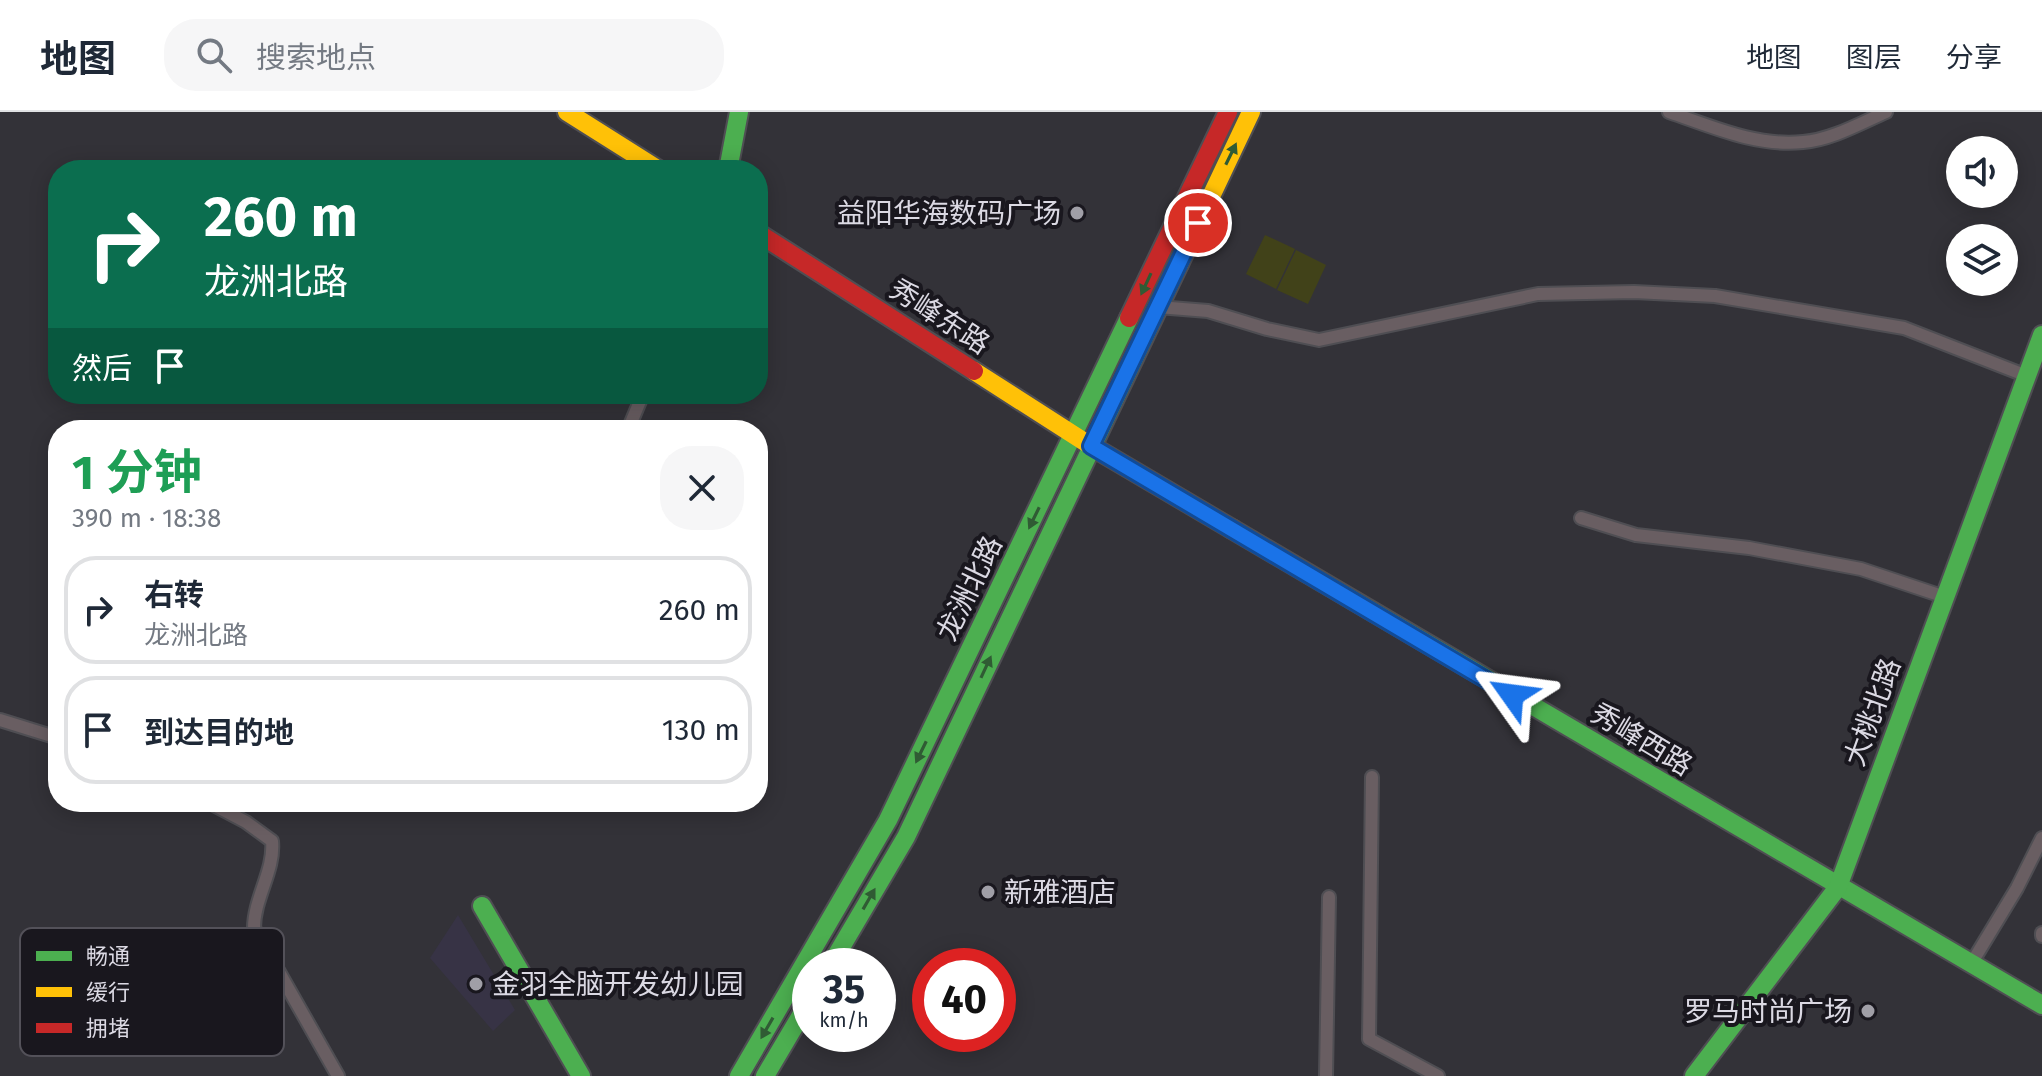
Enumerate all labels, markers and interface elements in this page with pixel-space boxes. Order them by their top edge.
search box [164,19,724,91]
icon: search [192,33,236,77]
text: 地图 [40,36,116,82]
text: 搜索地点 [256,40,376,76]
text: 地图 [1746,41,1802,74]
text: 图层 [1846,41,1902,74]
text: 分享 [1946,41,2002,74]
map controls [1946,136,2018,296]
button: sound [1946,136,2018,208]
one-way arrow [1224,143,1238,166]
text: 260 m [204,184,358,251]
pin [1164,189,1232,257]
icon: right [72,192,176,296]
place label: 益阳华海数码广场 [837,197,1061,230]
icon: arrive [1176,201,1220,245]
marker: 益阳华海数码广场 [1068,204,1086,222]
button: layers [1946,224,2018,296]
text: 龙洲北路 [204,260,348,304]
street label: 秀峰东路 [884,272,996,361]
one-way arrow [1139,272,1153,295]
icon: arrive [148,344,192,388]
text: 然后 [72,351,132,387]
text: 1 分钟 [72,444,202,502]
button: close [660,446,744,530]
text: 390 m · 18:38 [72,503,221,534]
one-way arrow [1027,507,1041,530]
street label: 龙洲北路 [930,531,1009,646]
text: 右转 [144,577,204,613]
icon: right [76,588,120,632]
text: 260 m [659,592,740,628]
text: 龙洲北路 [144,620,248,651]
position arrow [1470,653,1554,737]
street label: 大桃北路 [1838,654,1907,770]
one-way arrow [979,655,993,678]
street label: 秀峰西路 [1585,696,1698,782]
icon: arrive [76,708,120,752]
text: 130 m [662,712,740,748]
text: 到达目的地 [144,715,294,751]
one-way arrow [914,741,928,764]
place label: 新雅酒店 [1004,876,1116,909]
marker: 新雅酒店 [979,883,997,901]
one-way arrow [862,888,876,910]
legend [20,928,284,1056]
text: 畅通 [86,943,130,970]
speed limit sign: 40 [912,948,1016,1052]
text: 35 [823,966,865,1014]
place label: 金羽全脑开发幼儿园 [492,968,744,1001]
marker: 金羽全脑开发幼儿园 [467,975,485,993]
text: 缓行 [86,979,130,1006]
place label: 罗马时尚广场 [1684,995,1852,1028]
marker: 罗马时尚广场 [1859,1002,1877,1020]
text: km/h [819,1008,869,1032]
text: 拥堵 [86,1015,130,1042]
one-way arrow [760,1017,774,1039]

